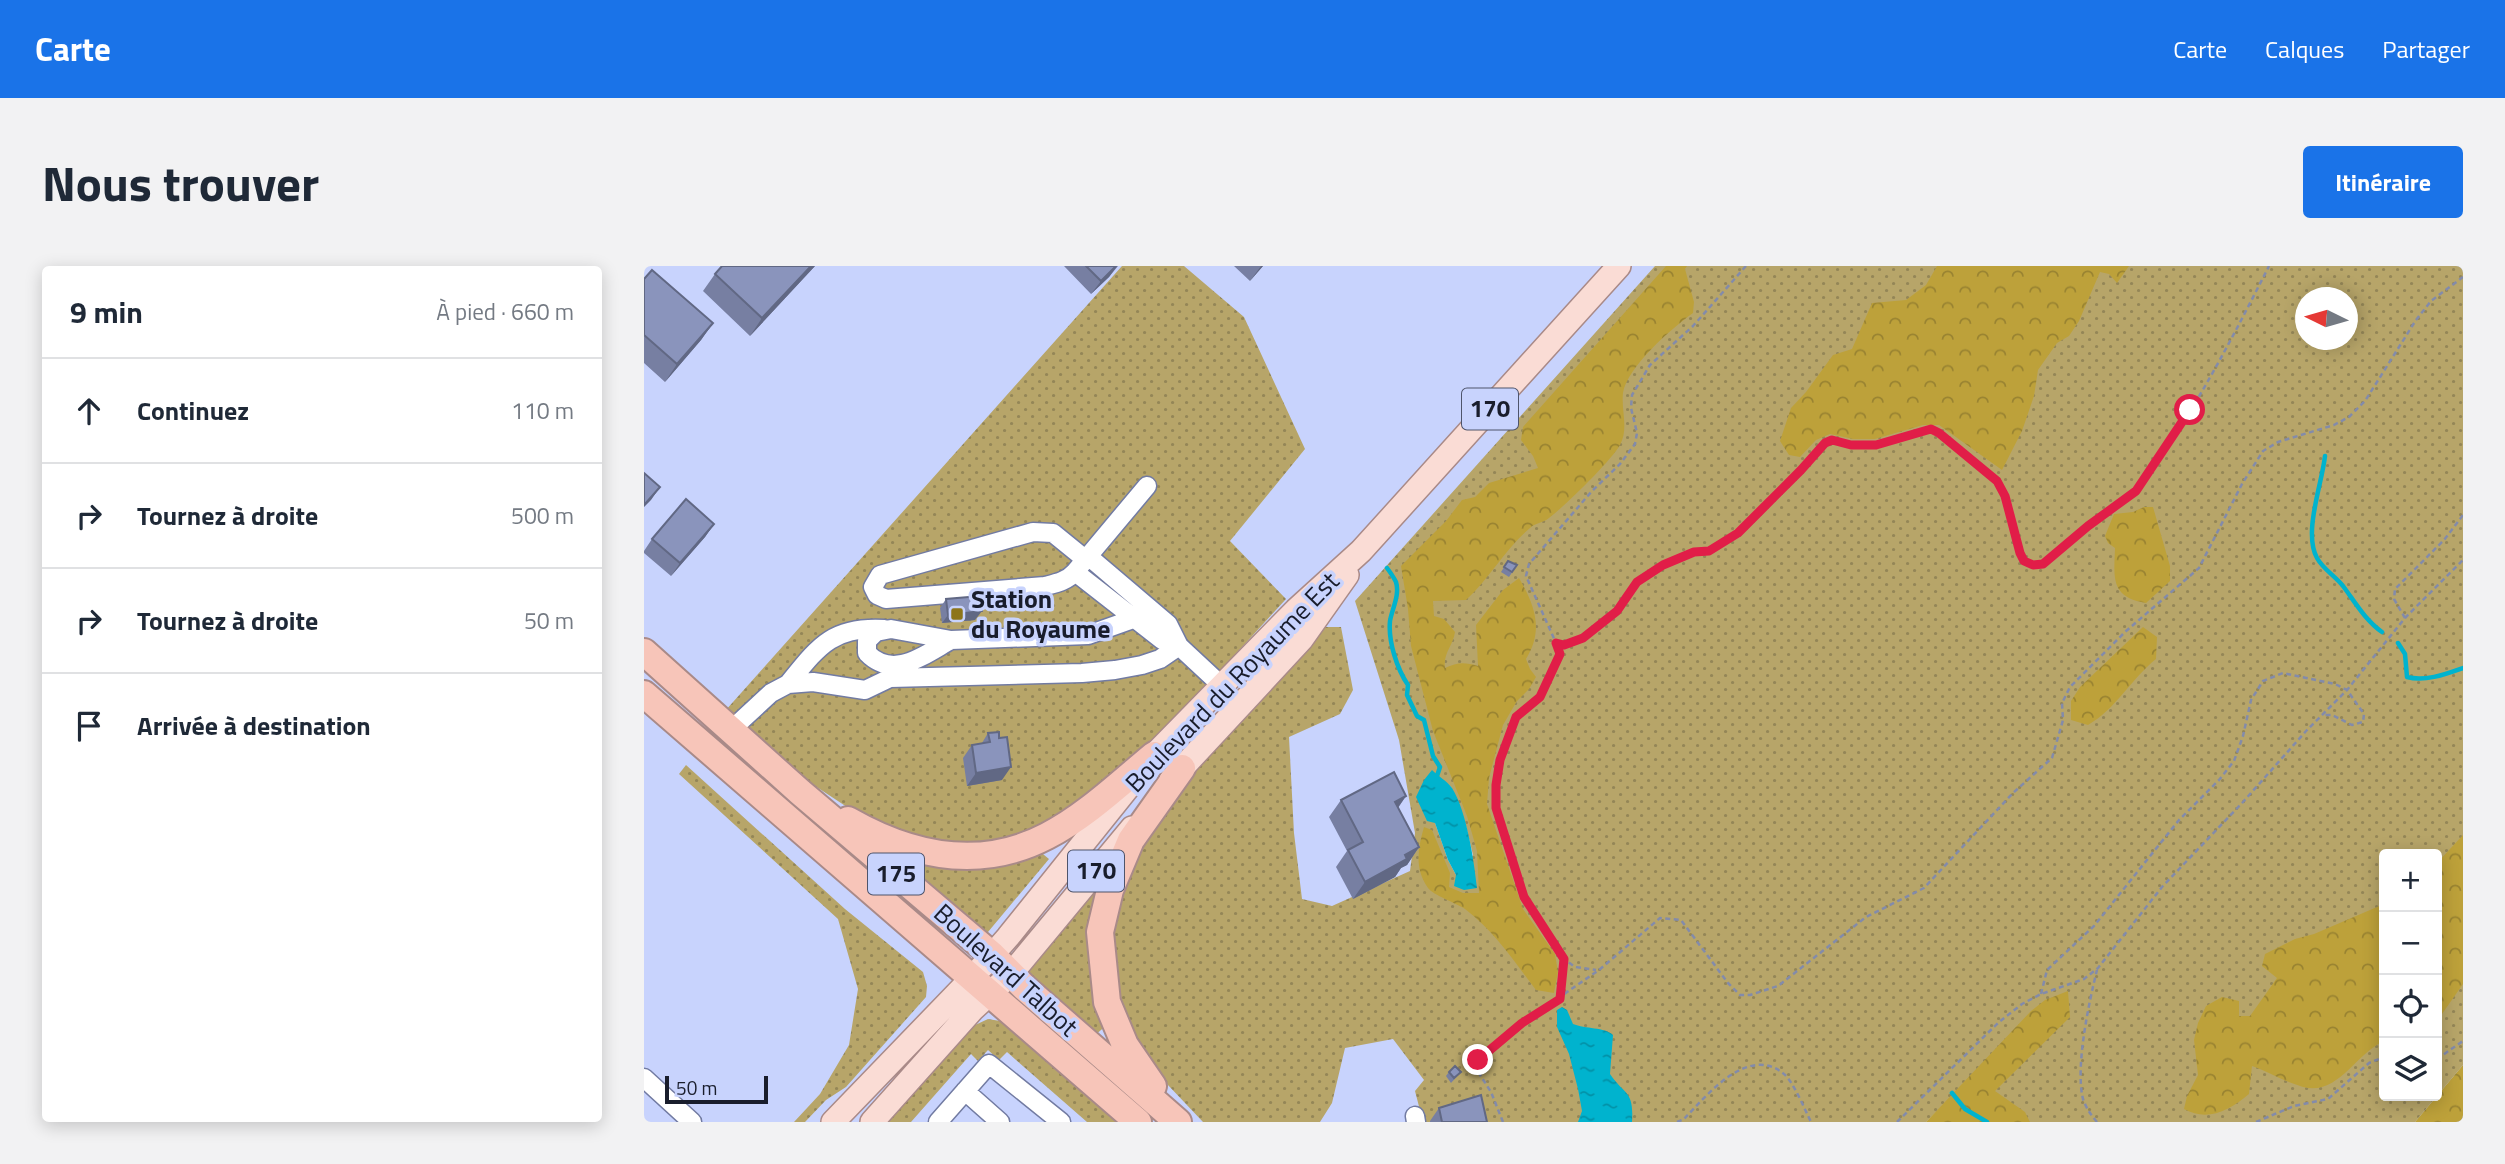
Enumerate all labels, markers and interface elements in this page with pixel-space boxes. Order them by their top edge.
text: Carte [35,24,111,74]
text: Carte [2173,31,2227,67]
text: Calques [2265,31,2344,67]
text: Partager [2382,31,2470,67]
text: Nous trouver [42,145,319,220]
button: Itinéraire [2303,146,2463,218]
north arrow [2295,287,2358,350]
text: 9 min [70,289,143,335]
text: À pied · 660 m [436,294,574,329]
road number: 170 [1462,388,1518,429]
text: Continuez [137,391,249,430]
icon: ahead [70,392,108,430]
text: 110 m [511,393,574,428]
route start [2174,394,2205,425]
text: Tournez à droite [137,496,318,535]
icon: right [70,497,108,535]
text: 500 m [511,498,574,533]
street label: Boulevard du Royaume Est [1116,562,1348,801]
place label: Station du Royaume [971,579,1110,648]
text: Tournez à droite [137,601,318,640]
icon: right [70,602,108,640]
text: 50 m [524,603,574,638]
marker: Station du Royaume [949,606,965,622]
text: Arrivée à destination [137,706,371,745]
icon: arrive [70,707,108,745]
map controls [2379,849,2442,1101]
button: + [2379,849,2442,912]
road number: 170 [1068,850,1124,892]
road number: 175 [868,854,924,894]
street label: Boulevard Talbot [925,894,1087,1045]
button: − [2379,912,2442,975]
button: locate [2379,975,2442,1038]
button: layers [2379,1038,2442,1101]
route end [1462,1044,1493,1075]
scale bar [665,1073,768,1105]
text: 50 m [676,1073,717,1102]

